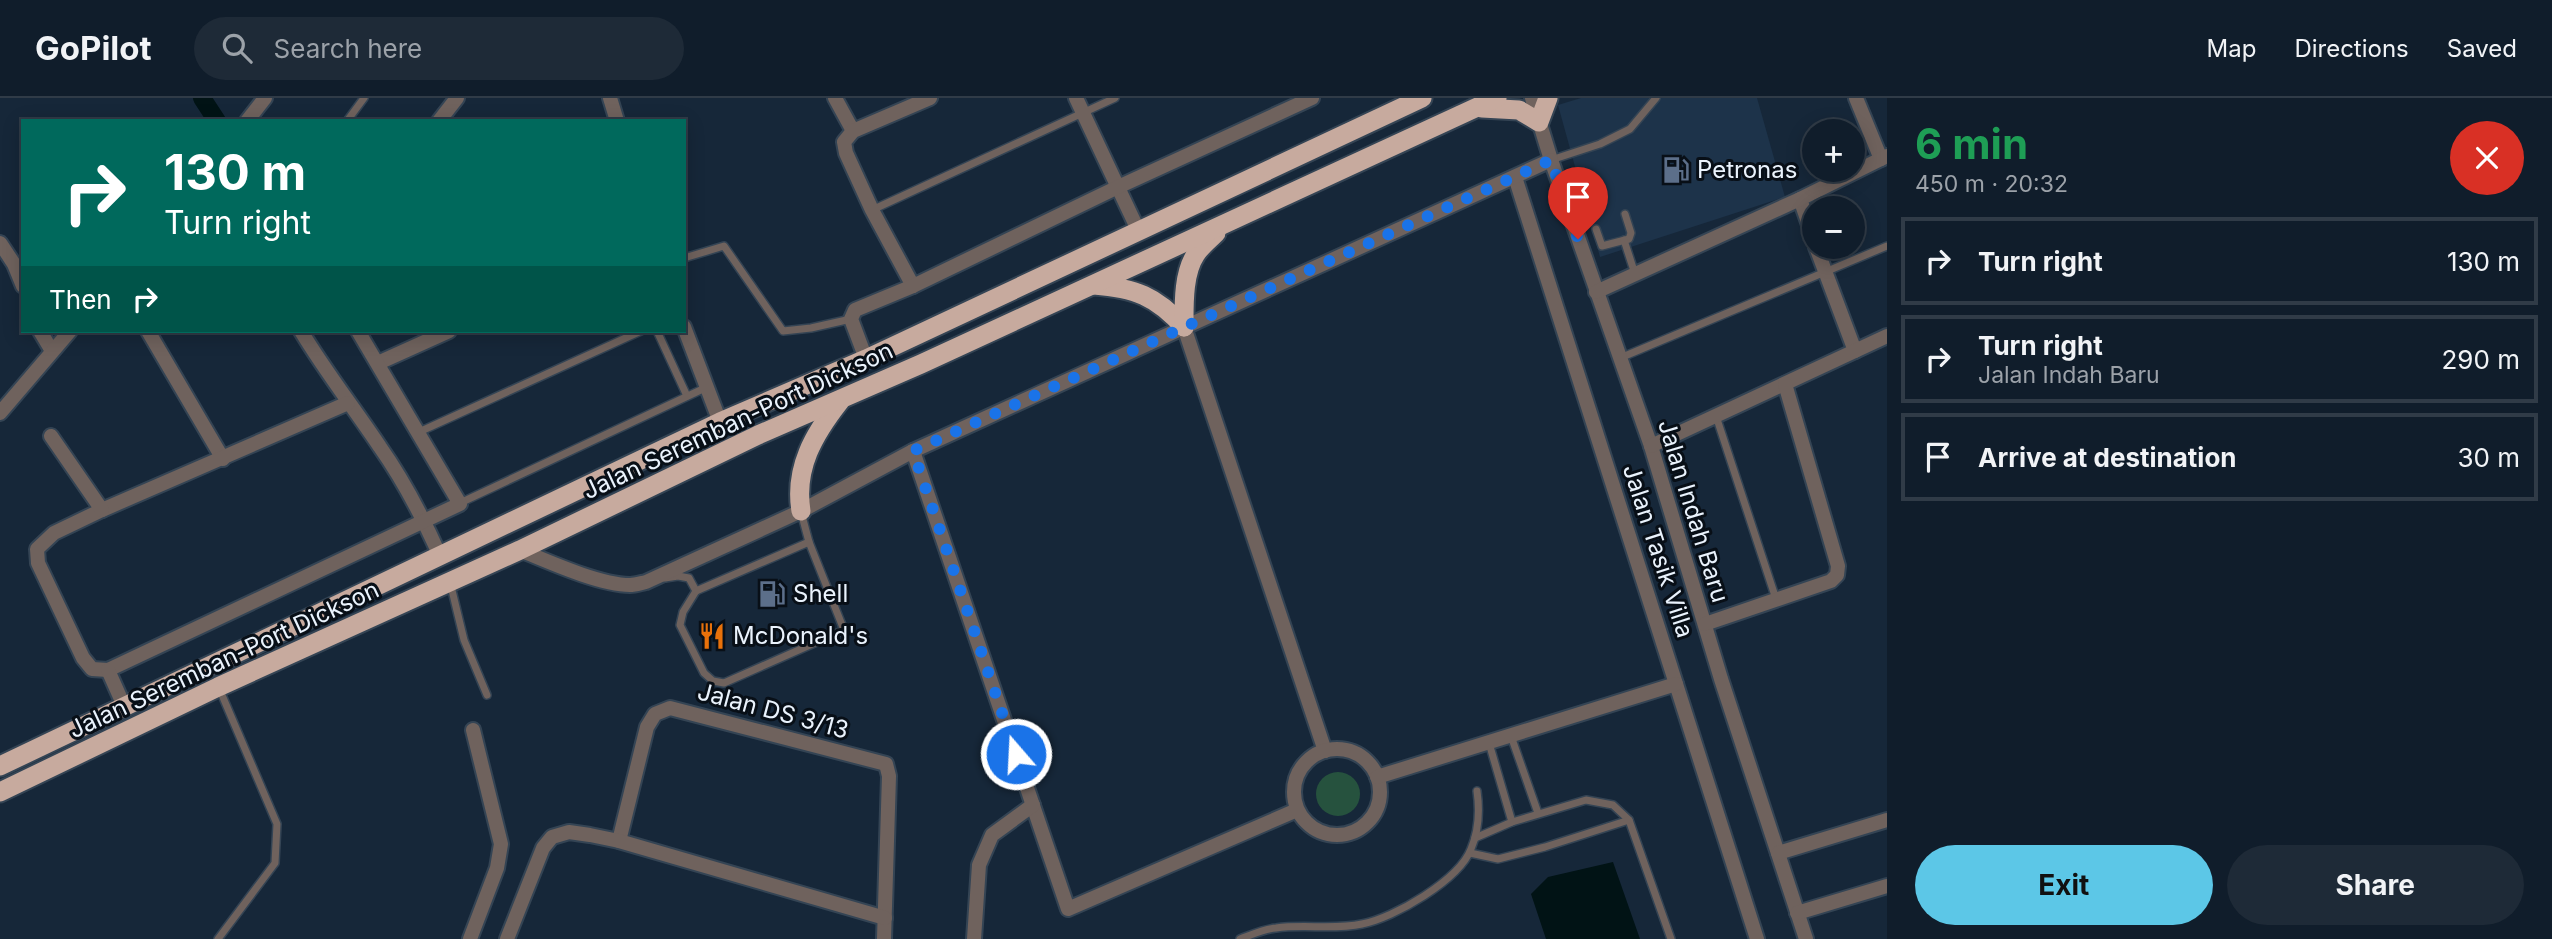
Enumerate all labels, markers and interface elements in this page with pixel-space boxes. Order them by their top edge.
search box [194,17,684,80]
text: GoPilot [35,28,152,68]
icon: search [218,29,256,67]
text: Search here [274,33,422,64]
text: Map [2207,34,2256,63]
text: Directions [2294,34,2409,63]
text: Saved [2447,34,2517,63]
text: 6 min [1915,118,2028,169]
map controls [1802,119,1865,259]
button: + [1802,119,1865,182]
button: close [2450,121,2524,195]
text: 130 m [164,143,306,202]
icon: right [49,147,140,238]
fuel station icon: Petronas [1661,155,1691,185]
place label: Petronas [1697,155,1797,184]
pin [1548,167,1608,239]
text: 450 m · 20:32 [1915,170,2068,198]
icon: arrive [1559,178,1597,216]
button: − [1802,196,1865,259]
text: Turn right [164,203,311,242]
icon: right [1919,242,1957,280]
text: Turn right [1978,246,2103,277]
text: 130 m [2447,246,2520,277]
icon: right [126,280,164,318]
text: Then [49,284,112,315]
text: Turn right [1978,330,2103,361]
street label: Jalan Seremban-Port Dickson [578,336,898,505]
icon: right [1919,340,1957,378]
text: 290 m [2442,344,2520,375]
text: Jalan Indah Baru [1978,361,2160,389]
street label: Jalan Indah Baru [1652,416,1735,606]
icon: arrive [1919,438,1957,476]
text: Arrive at destination [1978,442,2237,473]
text: 30 m [2457,442,2520,473]
street label: Jalan Tasik Villa [1617,461,1700,641]
street label: Jalan Seremban-Port Dickson [64,575,384,744]
fuel station icon: Shell [757,579,787,609]
place label: Shell [793,579,848,608]
restaurant icon: McDonald's [697,621,727,651]
place label: McDonald's [733,621,868,650]
street label: Jalan DS 3/13 [695,676,852,745]
position arrow [979,717,1053,791]
button: Exit [1915,845,2213,925]
button: Share [2227,845,2524,925]

